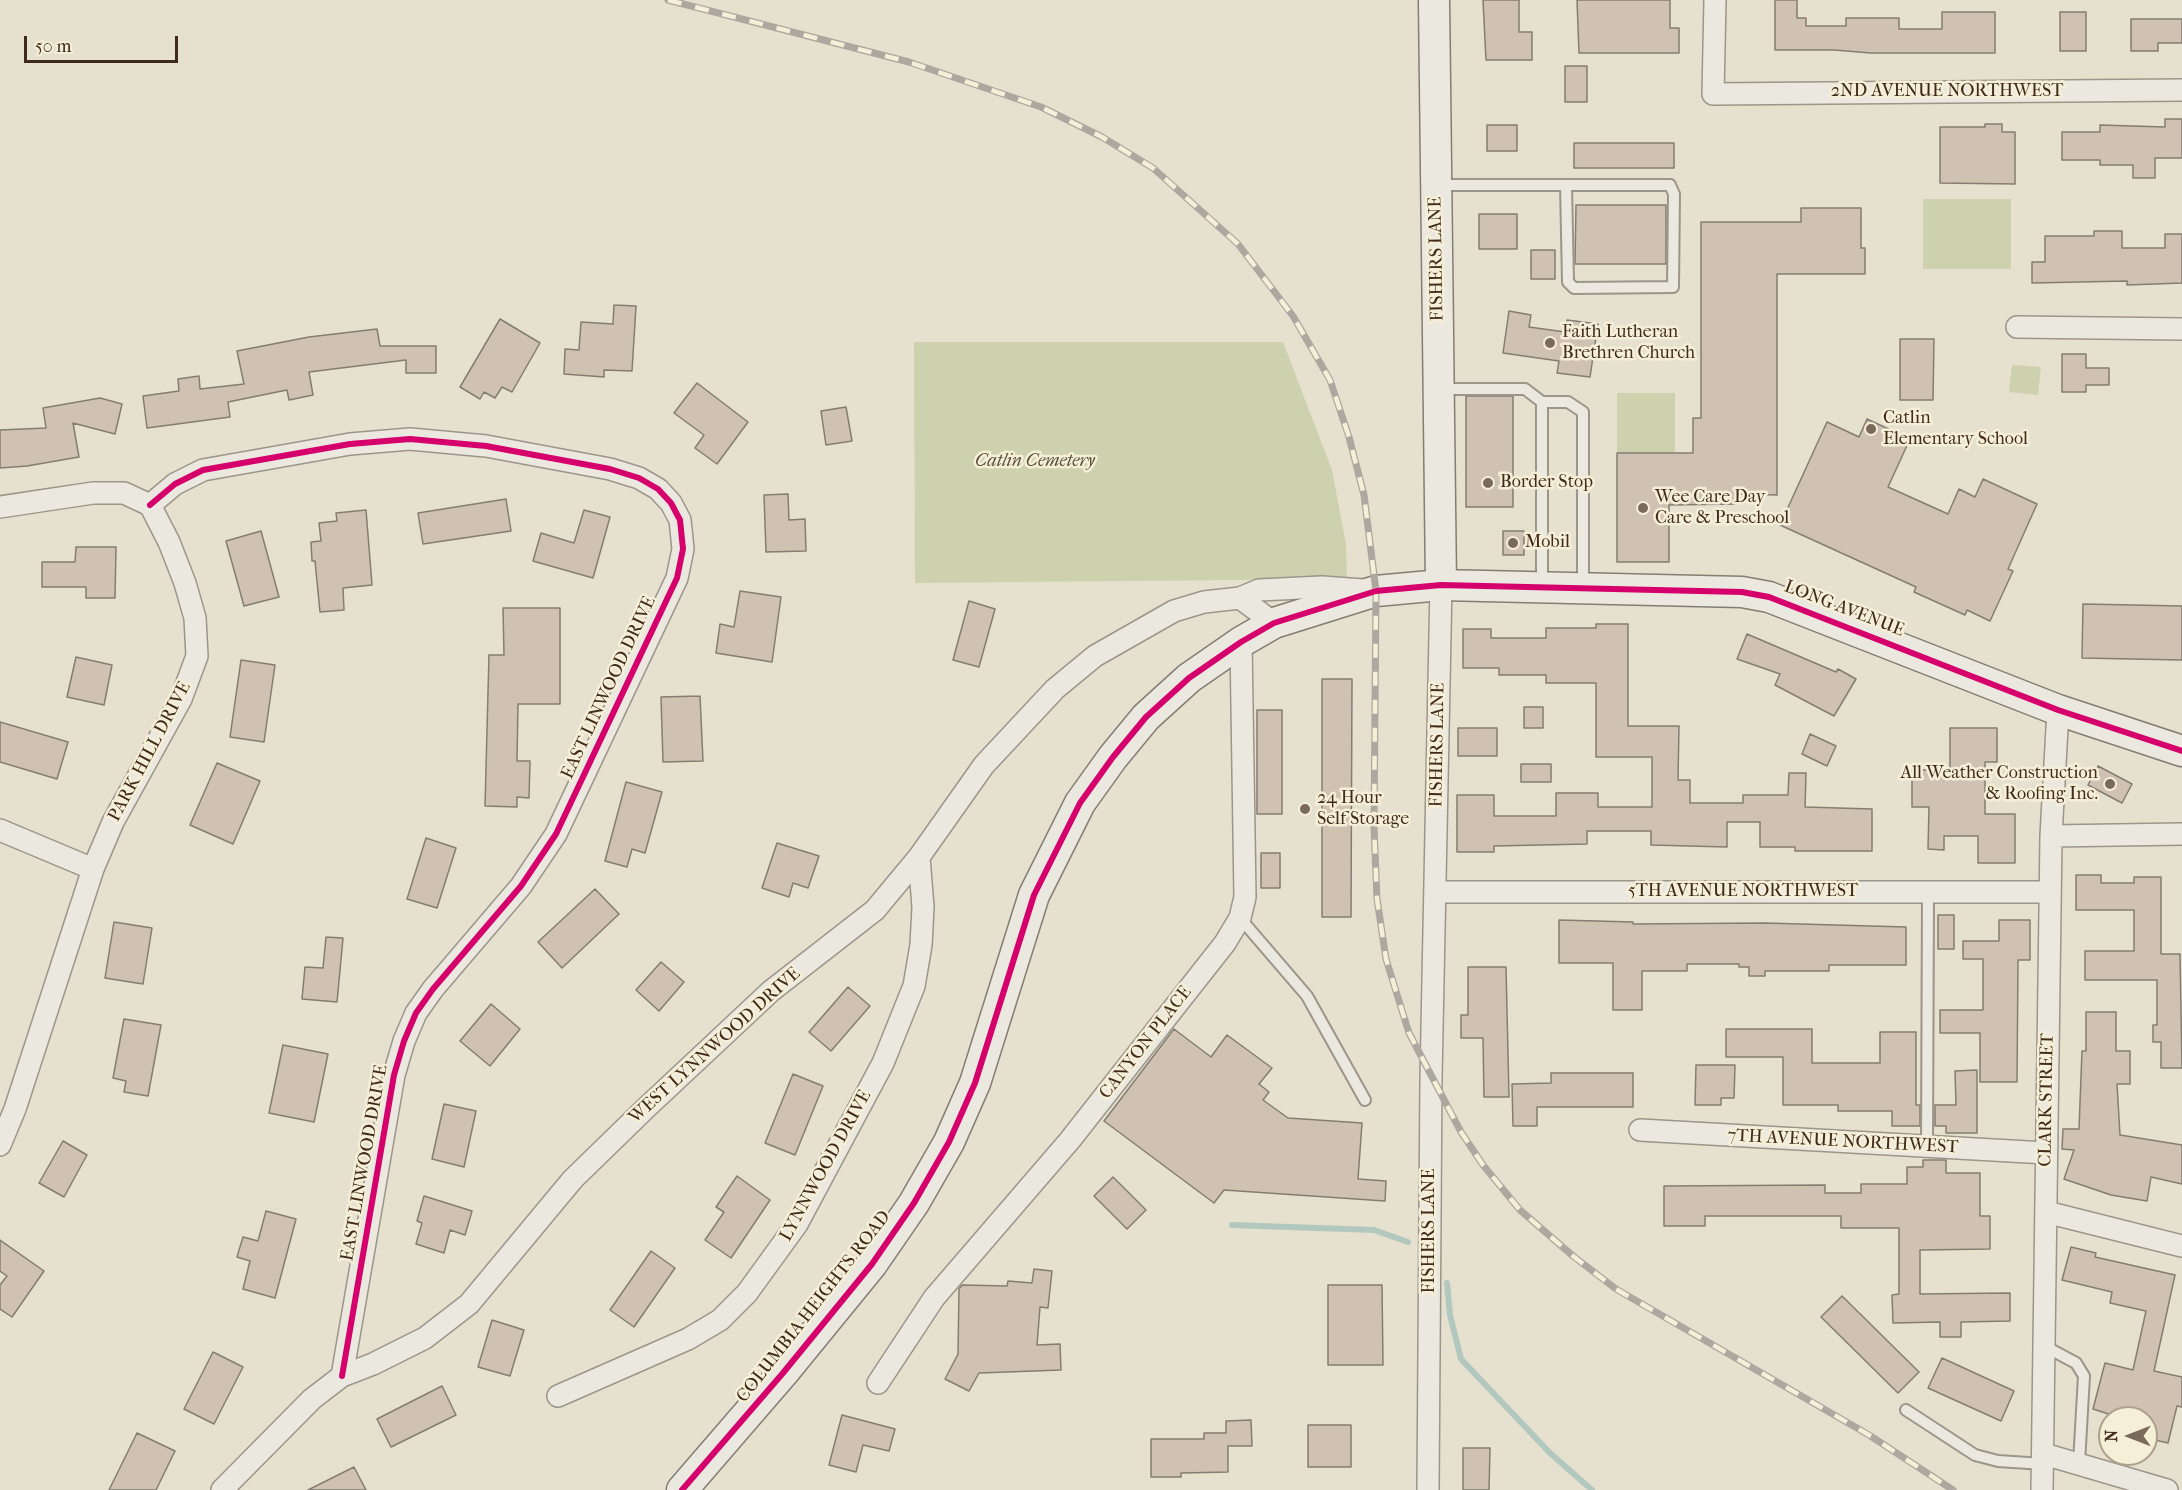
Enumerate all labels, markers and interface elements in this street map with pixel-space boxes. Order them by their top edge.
scale bar [27,24,182,62]
text: 50 m [35,36,71,57]
street label: 2ND AVENUE NORTHWEST [1831,81,2063,103]
street label: FISHERS LANE [1425,196,1449,322]
place label: Faith Lutheran Brethren Church [1562,322,1695,364]
marker: Faith Lutheran Brethren Church [1543,336,1557,350]
place label: Catlin Elementary School [1883,408,2028,450]
marker: Catlin Elementary School [1864,422,1878,436]
park label: Catlin Cemetery [975,451,1095,473]
place label: Border Stop [1500,472,1593,494]
marker: Border Stop [1481,476,1495,490]
place label: Wee Care Day Care & Preschool [1655,487,1789,530]
marker: Wee Care Day Care & Preschool [1636,501,1650,515]
place label: Mobil [1525,532,1570,554]
marker: Mobil [1506,536,1520,550]
street label: LONG AVENUE [1781,576,1907,642]
street label: EAST LINWOOD DRIVE [557,593,661,783]
street label: PARK HILL DRIVE [104,678,196,826]
street label: FISHERS LANE [1426,682,1450,808]
place label: All Weather Construction & Roofing Inc. [1900,763,2098,806]
marker: All Weather Construction & Roofing Inc. [2103,777,2117,791]
place label: 24 Hour Self Storage [1317,788,1409,830]
marker: 24 Hour Self Storage [1298,802,1312,816]
street label: 5TH AVENUE NORTHWEST [1628,881,1858,903]
street label: WEST LYNNWOOD DRIVE [625,963,805,1129]
street label: CANYON PLACE [1095,982,1197,1104]
street label: CLARK STREET [2035,1033,2059,1167]
street label: EAST LINWOOD DRIVE [337,1063,393,1263]
street label: LYNNWOOD DRIVE [776,1087,876,1245]
street label: 7TH AVENUE NORTHWEST [1727,1125,1959,1159]
street label: FISHERS LANE [1419,1169,1441,1293]
street label: COLUMBIA HEIGHTS ROAD [732,1207,896,1407]
north arrow [2098,1406,2158,1466]
text: N [2102,1430,2121,1442]

